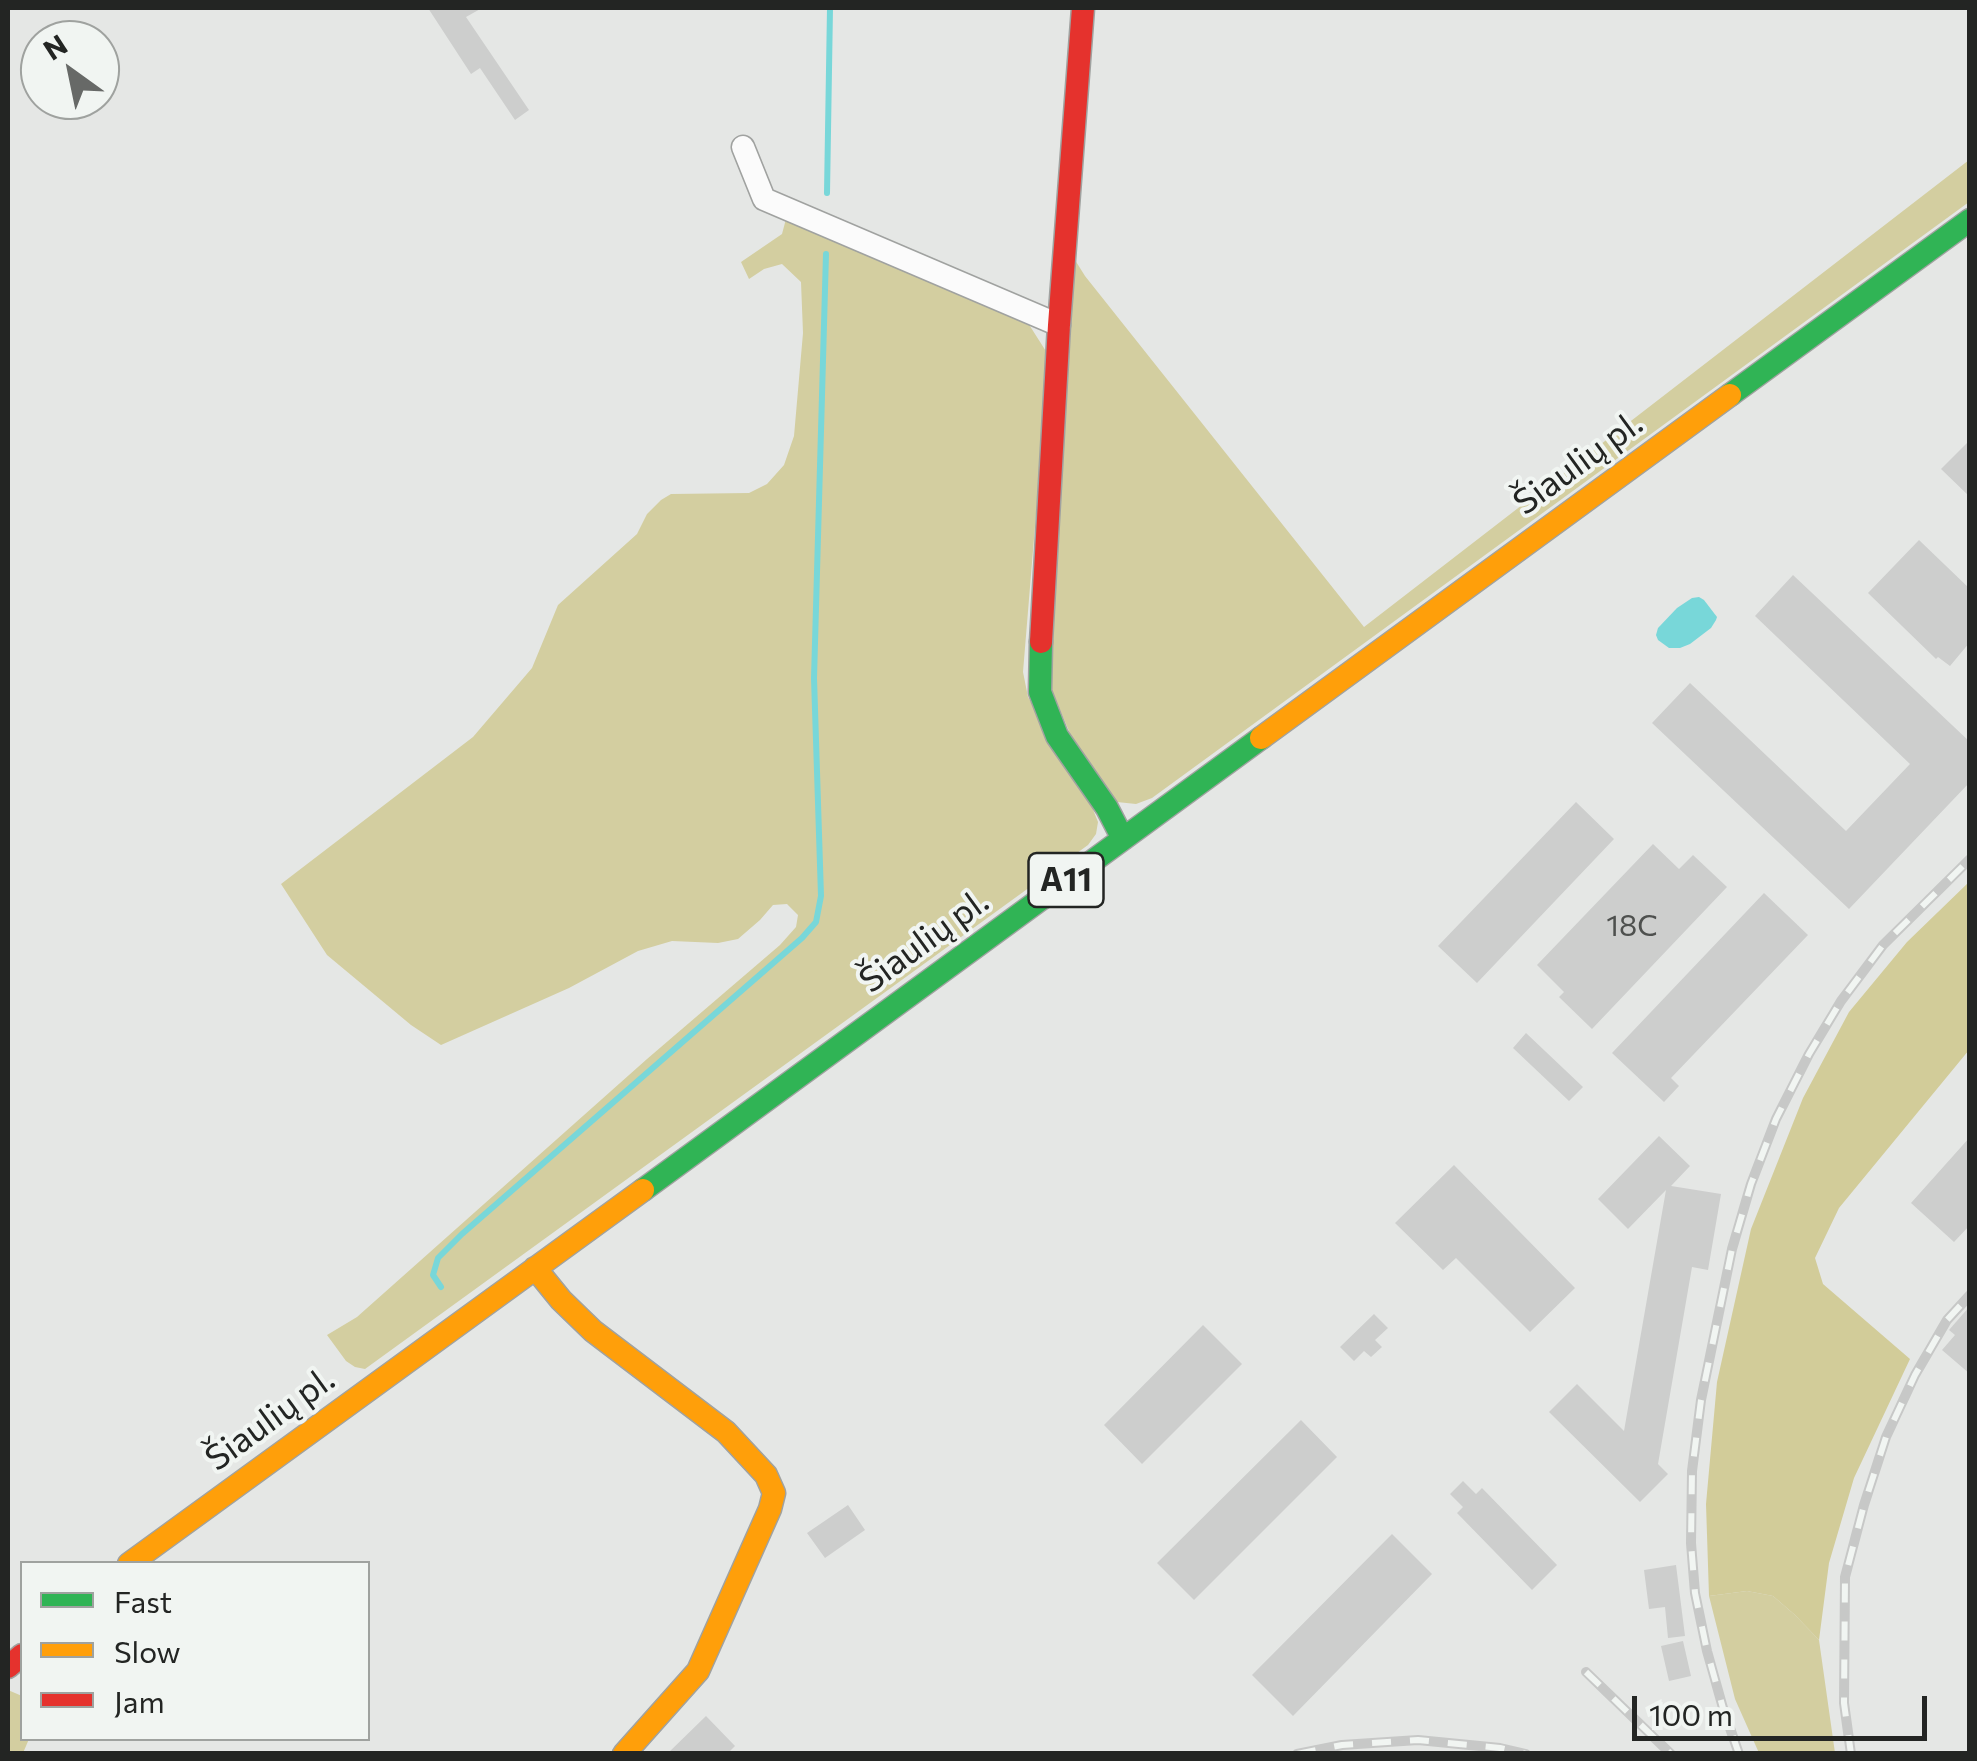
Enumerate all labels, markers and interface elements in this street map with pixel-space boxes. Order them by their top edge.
north arrow [20,20,120,120]
text: N [37,27,73,66]
street label: Šiaulių pl. [1505,402,1651,524]
road number: A11 [1028,853,1104,907]
street label: Šiaulių pl. [851,880,997,1002]
house number: 18C [1606,908,1658,944]
street label: Šiaulių pl. [197,1358,343,1480]
legend [20,1561,370,1741]
text: Fast [114,1582,172,1619]
text: Slow [114,1632,181,1669]
scale bar [1637,1676,1932,1738]
text: Jam [114,1682,165,1719]
text: 100 m [1649,1695,1733,1732]

